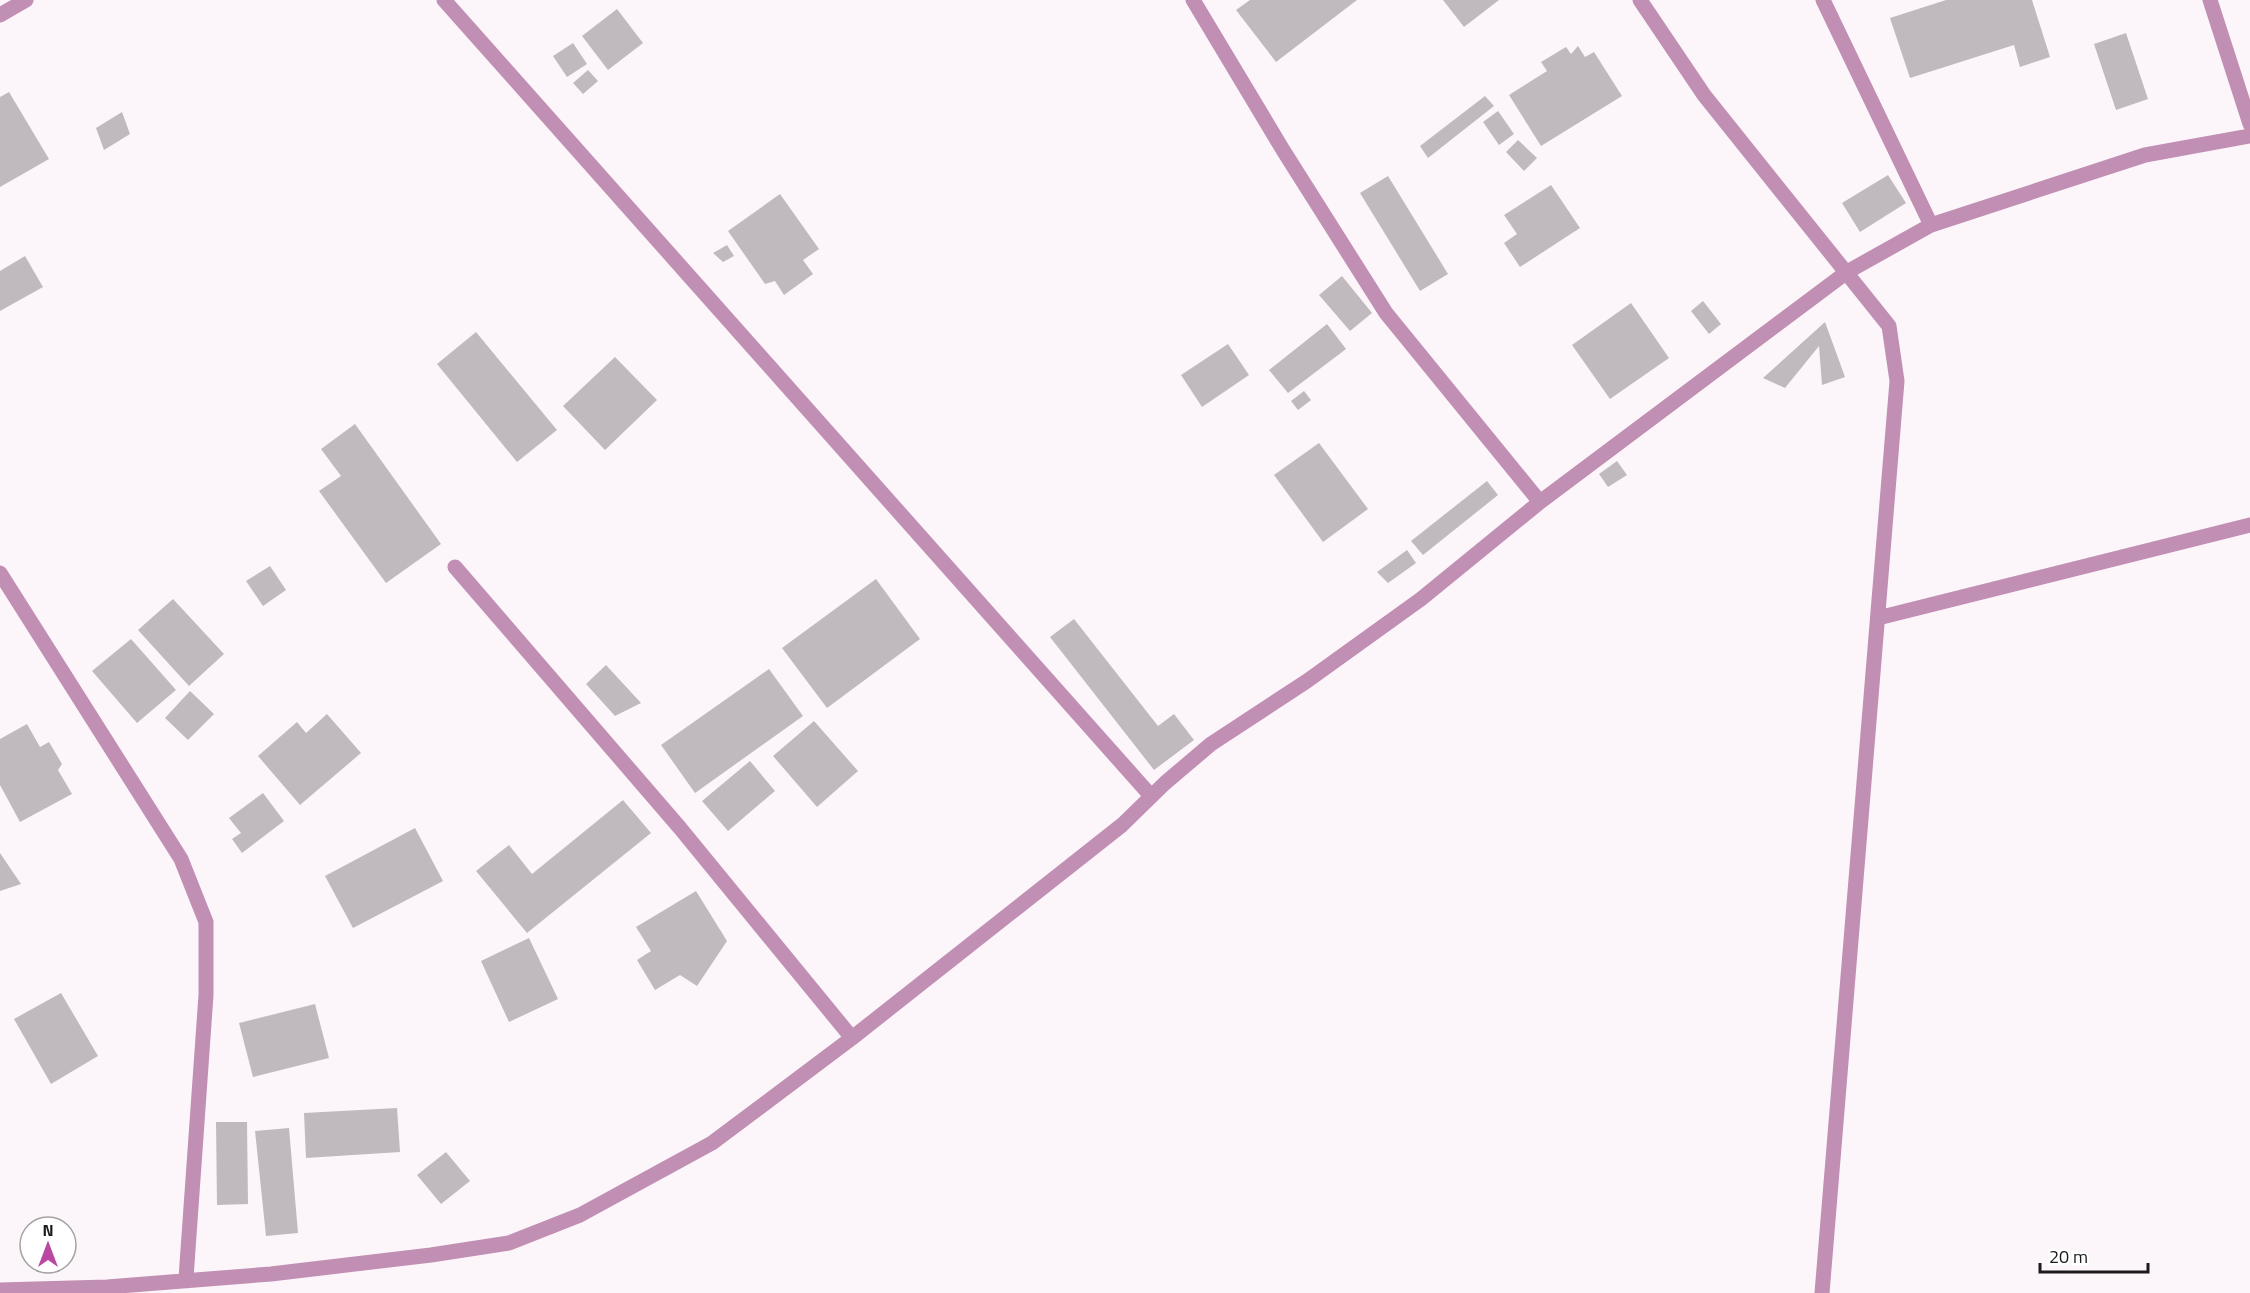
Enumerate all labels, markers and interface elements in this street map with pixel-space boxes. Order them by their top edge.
north arrow [18,1215,78,1275]
text: N [42,1218,54,1242]
scale bar [2040,1236,2148,1274]
text: 20 m [2049,1243,2088,1270]

